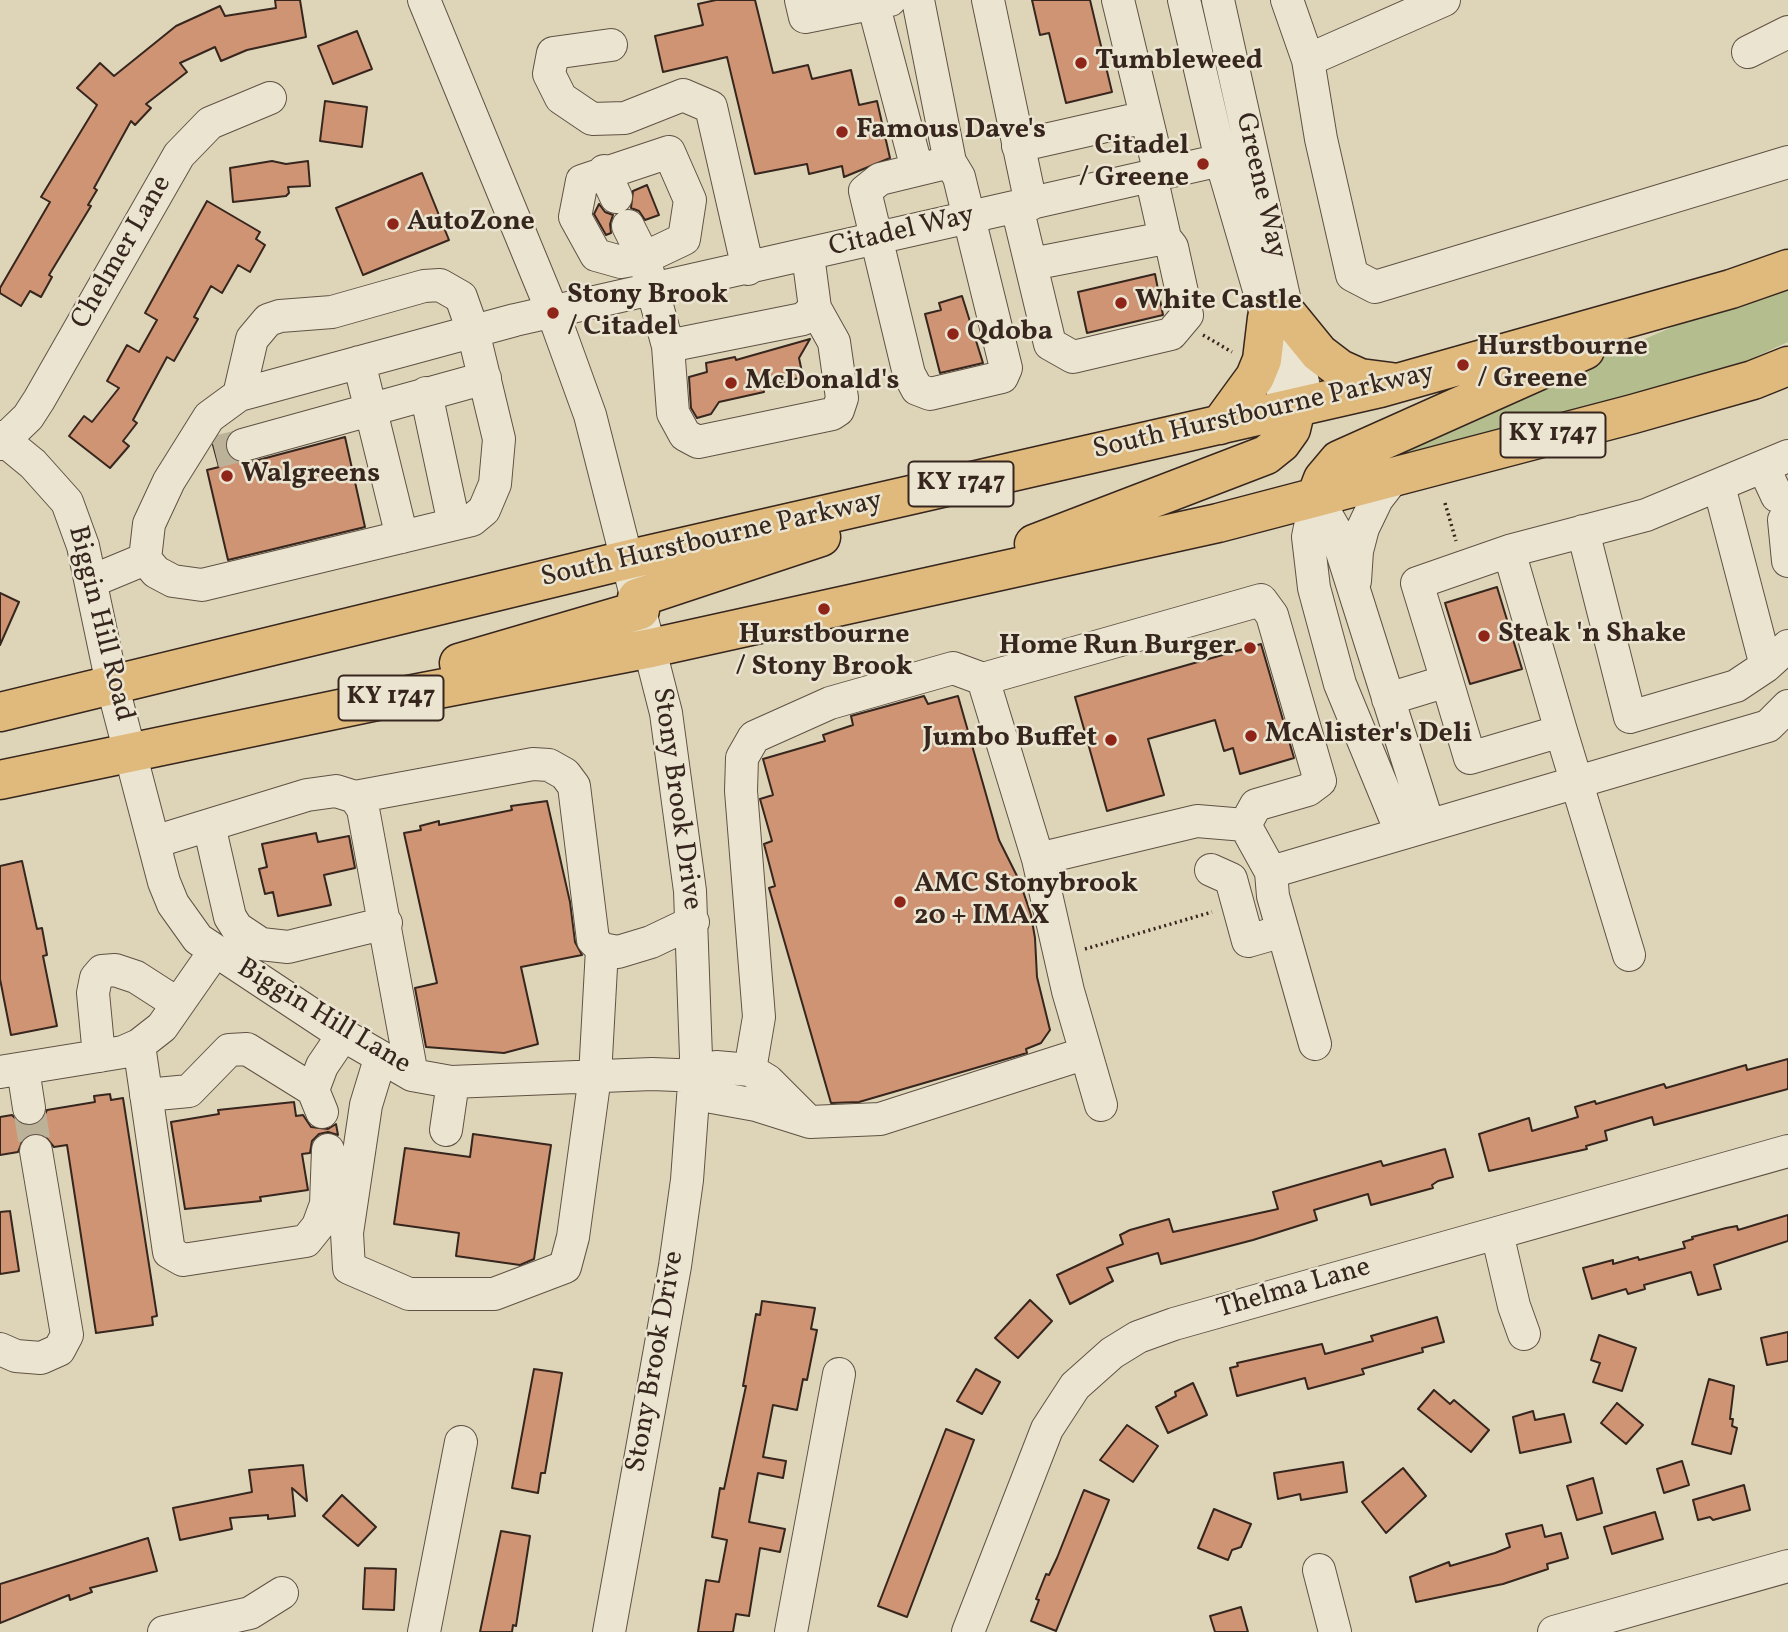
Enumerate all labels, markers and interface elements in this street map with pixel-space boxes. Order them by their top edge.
place label: Tumbleweed [1095,46,1263,80]
marker: Tumbleweed [1073,55,1089,71]
street label: Greene Way [1226,110,1292,262]
place label: Famous Dave's [856,115,1046,149]
marker: Famous Dave's [834,124,850,140]
place label: Citadel / Greene [1078,131,1189,197]
marker: Citadel / Greene [1195,156,1211,172]
street label: Chelmer Lane [66,170,180,336]
street label: Citadel Way [826,200,978,266]
place label: AutoZone [407,207,535,241]
marker: AutoZone [385,216,401,232]
place label: Stony Brook / Citadel [567,280,728,346]
place label: White Castle [1135,286,1302,320]
marker: White Castle [1113,295,1129,311]
marker: Stony Brook / Citadel [545,305,561,321]
place label: Qdoba [967,317,1053,351]
marker: Qdoba [945,326,961,342]
place label: Hurstbourne / Greene [1477,332,1648,398]
street label: South Hurstbourne Parkway [1090,357,1438,469]
marker: Hurstbourne / Greene [1455,357,1471,373]
place label: McDonald's [745,366,899,400]
marker: McDonald's [723,375,739,391]
road number: KY 1747 [1500,412,1606,458]
place label: Walgreens [241,459,380,493]
road number: KY 1747 [908,462,1014,506]
marker: Walgreens [219,468,235,484]
street label: South Hurstbourne Parkway [538,485,886,597]
street label: Biggin Hill Road [58,523,140,725]
marker: Hurstbourne / Stony Brook [816,601,832,617]
place label: Steak 'n Shake [1498,619,1686,653]
place label: Hurstbourne / Stony Brook [735,620,913,686]
marker: Steak 'n Shake [1476,628,1492,644]
place label: Home Run Burger [999,631,1236,665]
marker: Home Run Burger [1242,640,1258,656]
road number: KY 1747 [338,676,444,720]
street label: Stony Brook Drive [643,686,707,912]
place label: McAlister's Deli [1265,719,1472,753]
place label: Jumbo Buffet [923,723,1097,757]
marker: McAlister's Deli [1243,728,1259,744]
marker: Jumbo Buffet [1103,732,1119,748]
place label: AMC Stonybrook 20 + IMAX [914,869,1138,935]
marker: AMC Stonybrook 20 + IMAX [892,894,908,910]
street label: Biggin Hill Lane [230,953,416,1083]
street label: Stony Brook Drive [621,1249,693,1475]
street label: Thelma Lane [1213,1252,1375,1328]

